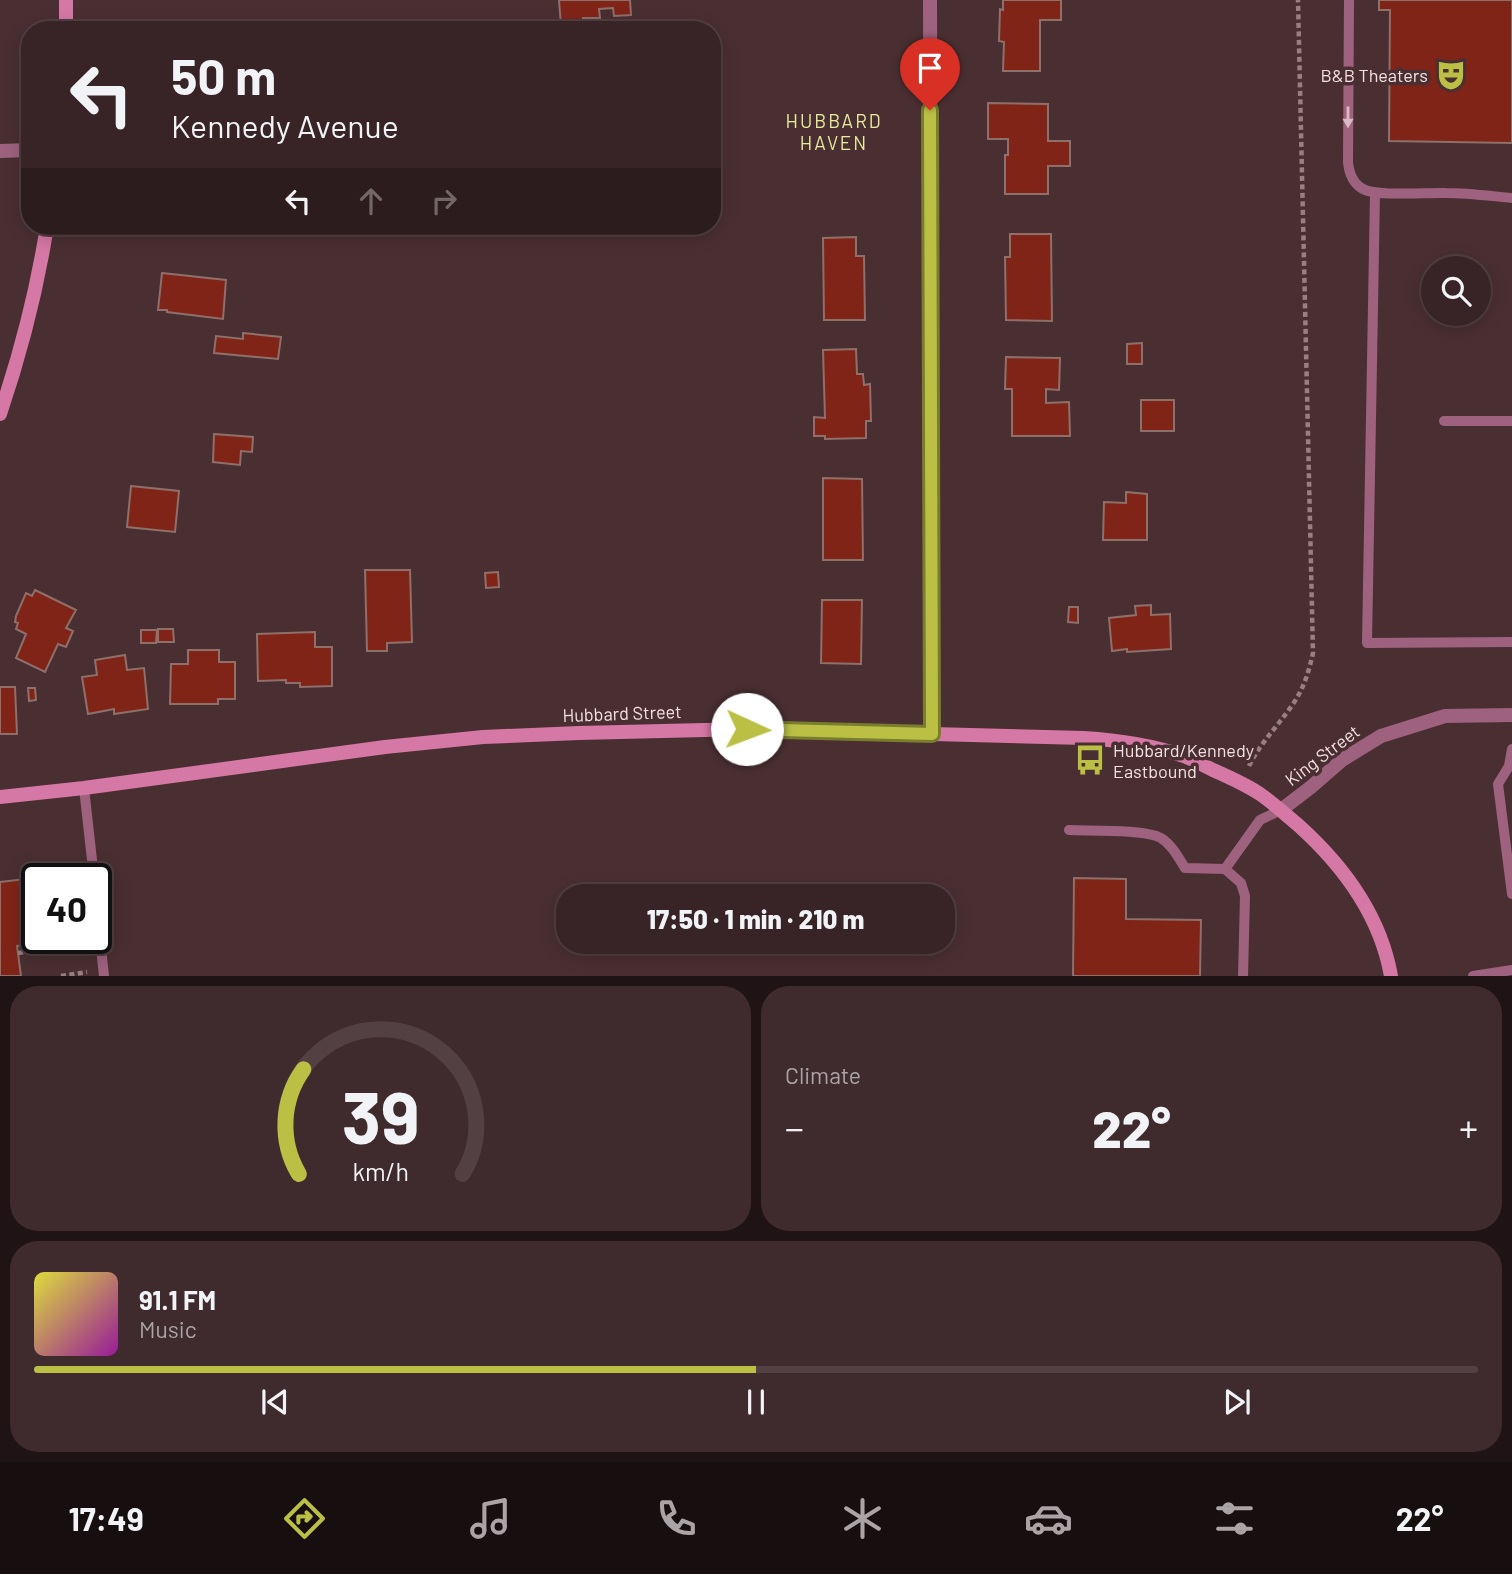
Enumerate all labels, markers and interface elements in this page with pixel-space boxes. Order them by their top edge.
pin [900,38,960,110]
text: 50 m [171,46,276,105]
icon: left [56,49,147,140]
icon: arrive [911,49,949,87]
theatre icon: B&B Theaters [1434,58,1468,92]
place label: B&B Theaters [1321,64,1428,86]
text: Kennedy Avenue [171,106,399,144]
one-way arrow [1342,106,1354,128]
district label: HUBBARD HAVEN [785,109,883,154]
icon: left [279,182,317,220]
icon: ahead [352,182,390,220]
icon: right [425,182,463,220]
map controls [1421,256,1491,326]
button: search [1421,256,1491,326]
position arrow [710,692,784,766]
street label: Hubbard Street [562,700,682,726]
street label: King Street [1280,720,1364,790]
place label: Hubbard/Kennedy Eastbound [1113,739,1254,782]
bus stop icon: Hubbard/Kennedy Eastbound [1073,743,1107,777]
speed limit sign: 40 [21,863,112,954]
text: 17:50 · 1 min · 210 m [647,903,864,934]
text: Climate [785,1061,861,1089]
text: 39 [342,1072,419,1160]
text: 22° [1092,1096,1171,1158]
text: − [785,1104,804,1150]
text: + [1459,1104,1478,1150]
text: km/h [352,1156,409,1186]
text: 91.1 FM [139,1284,216,1315]
text: Music [139,1315,197,1343]
icon: previous [256,1383,294,1421]
icon: pause [737,1383,775,1421]
icon: next [1218,1383,1256,1421]
icon: directions [280,1494,329,1543]
icon: music [466,1494,515,1543]
icon: phone [652,1494,701,1543]
icon: climate [838,1494,887,1543]
icon: car [1024,1494,1073,1543]
icon: filters [1210,1494,1259,1543]
text: 17:49 [68,1499,144,1537]
text: 22° [1396,1499,1444,1537]

